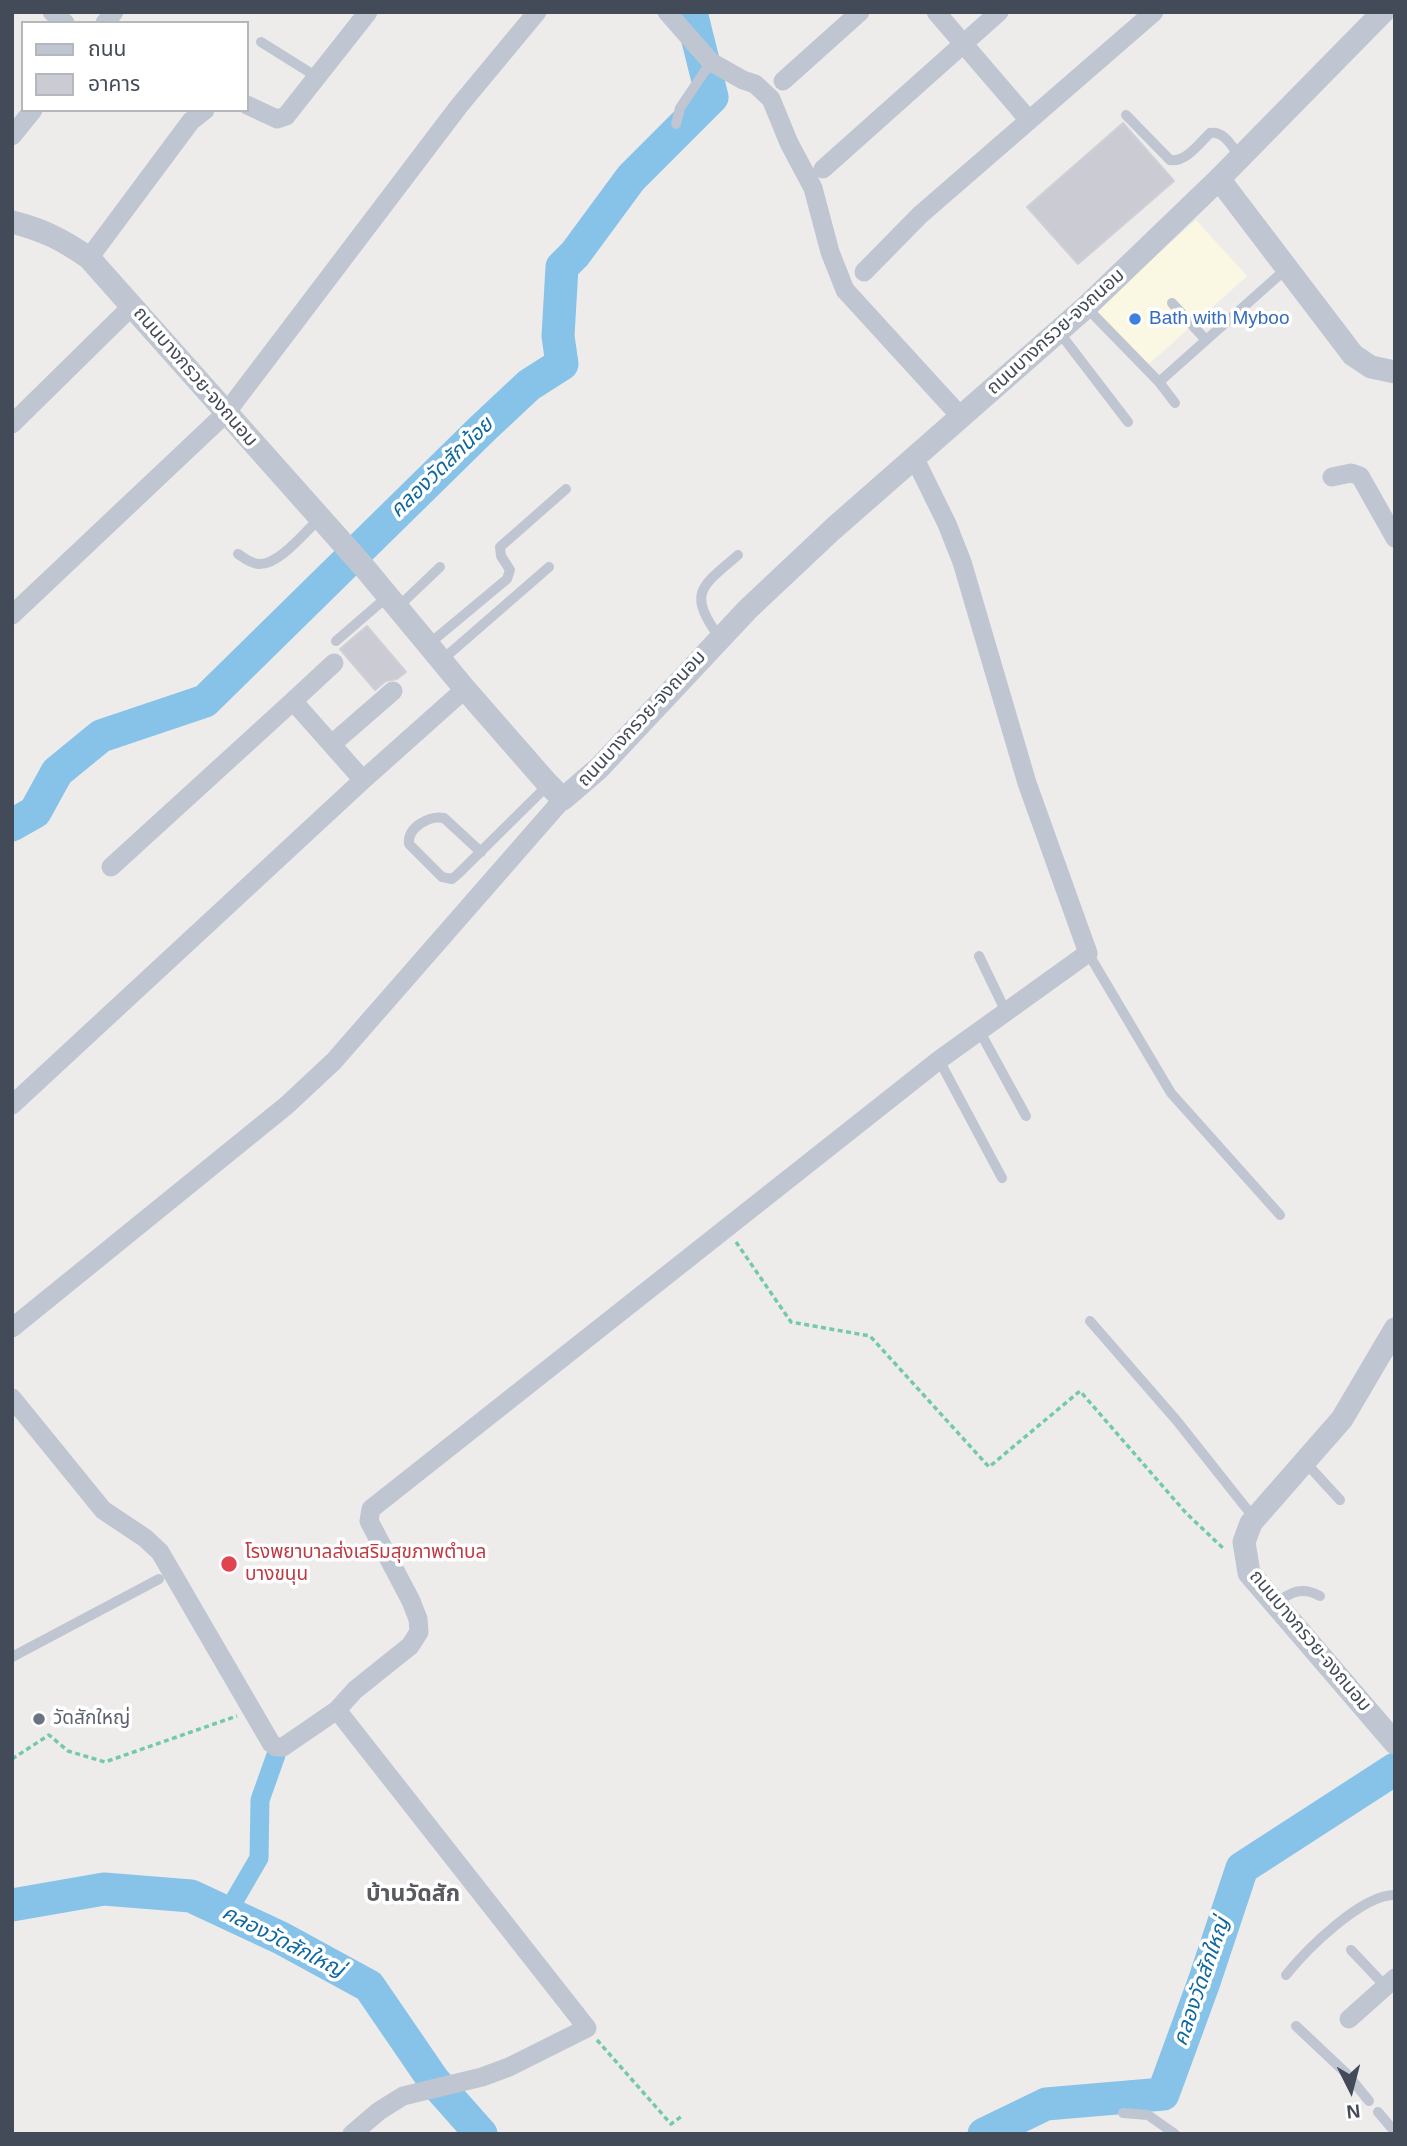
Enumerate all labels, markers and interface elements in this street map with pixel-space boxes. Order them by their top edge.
legend [21,21,248,112]
text: ถนน [88,37,126,60]
text: อาคาร [88,72,140,95]
street label: ถนนบางกรวย-จงถนอม [982,264,1130,400]
street label: ถนนบางกรวย-จงถนอม [128,302,262,452]
place label: Bath with Myboo [1149,308,1289,330]
marker: Bath with Myboo [1127,311,1143,327]
water label: คลองวัดสักน้อย [385,413,499,523]
street label: ถนนบางกรวย-จงถนอม [573,646,711,792]
place label: โรงพยาบาลส่งเสริมสุขภาพตำบล บางขนุน [245,1542,486,1586]
marker: โรงพยาบาลส่งเสริมสุขภาพตำบล บางขนุน [219,1554,239,1574]
street label: ถนนบางกรวย-จงถนอม [1244,1566,1376,1716]
place label: วัดสักใหญ่ [53,1708,130,1730]
marker: วัดสักใหญ่ [31,1711,47,1727]
district label: บ้านวัดสัก [366,1881,460,1909]
water label: คลองวัดสักใหญ่ [218,1900,348,1984]
water label: คลองวัดสักใหญ่ [1168,1915,1236,2049]
north arrow [1316,2055,1386,2125]
text: N [1345,2100,1361,2123]

